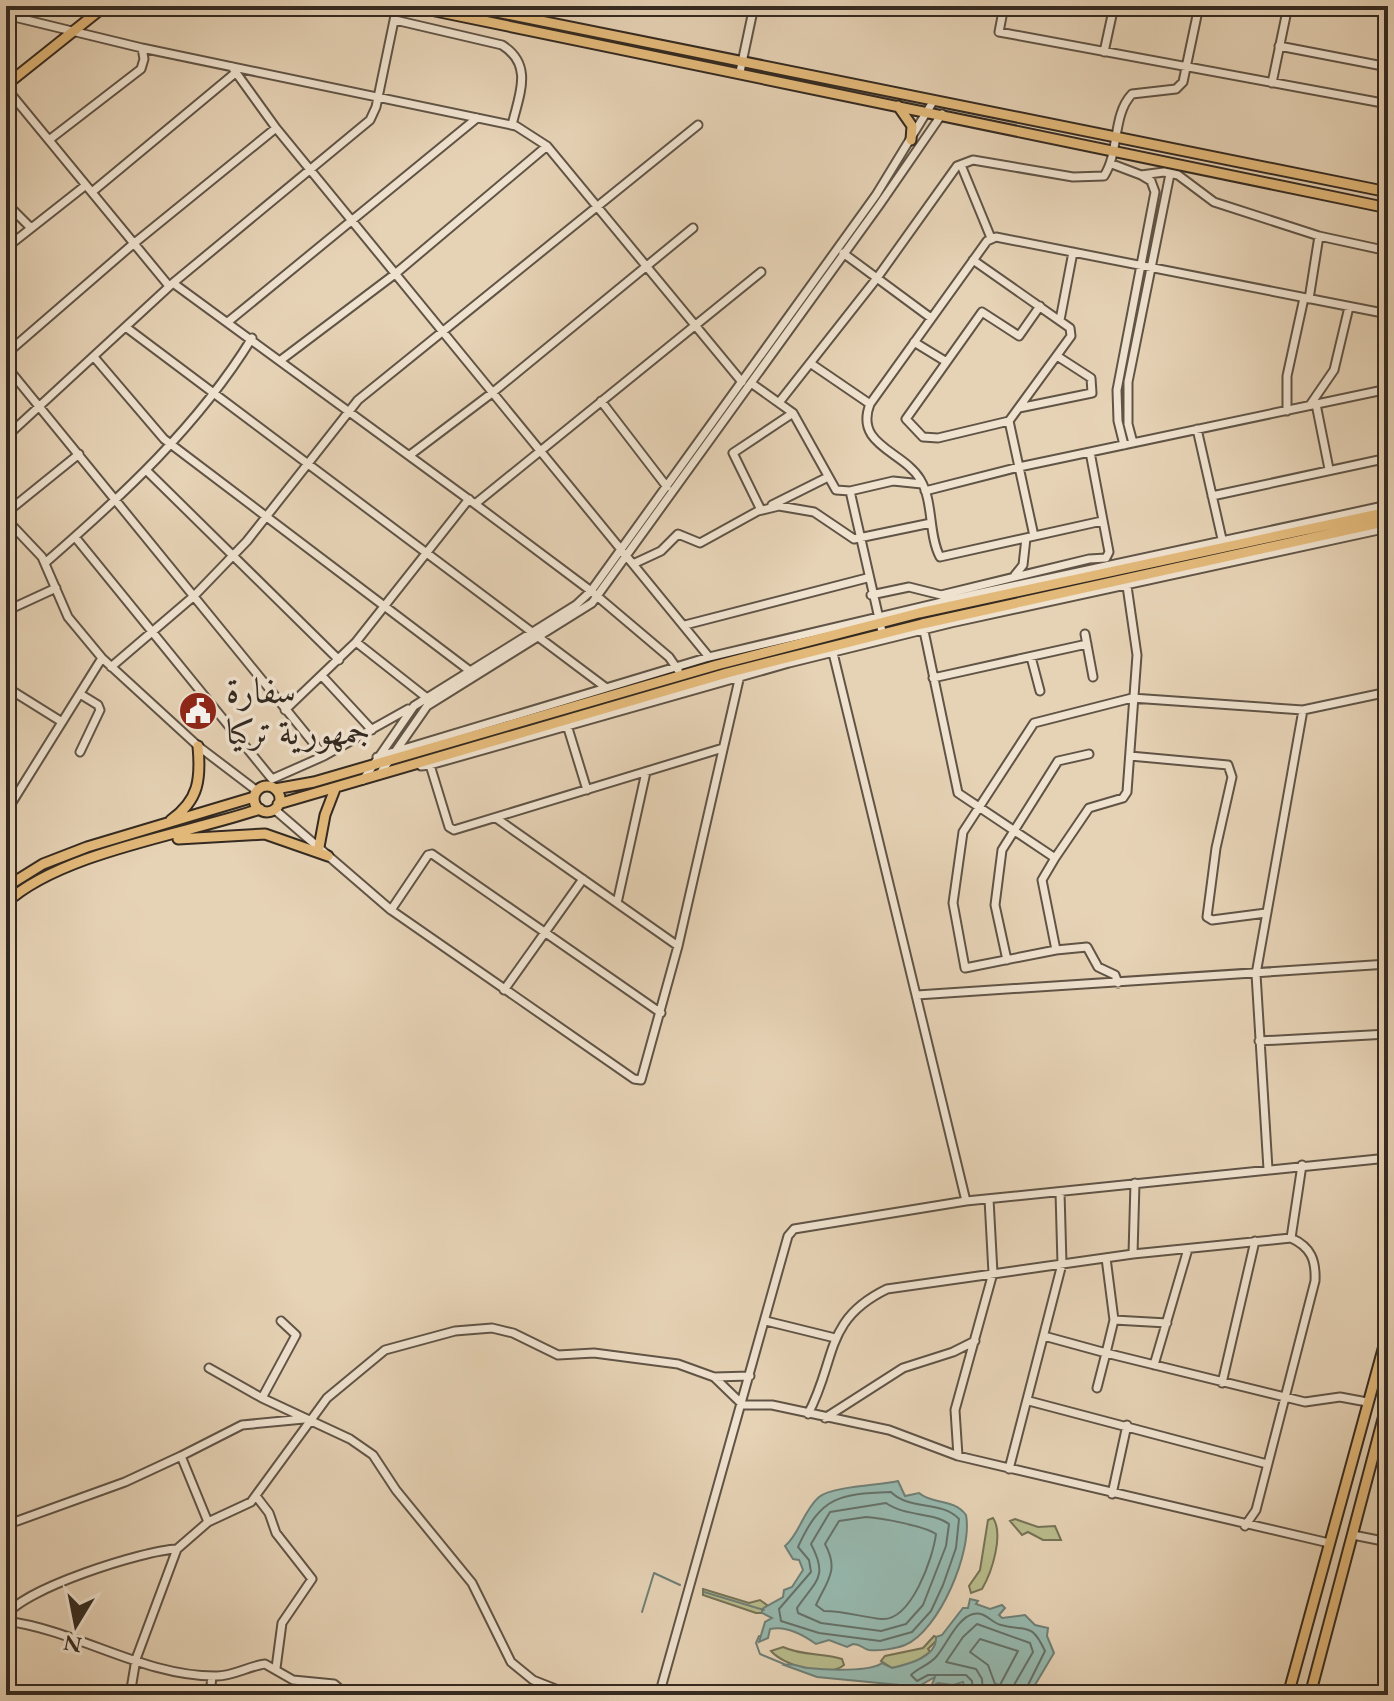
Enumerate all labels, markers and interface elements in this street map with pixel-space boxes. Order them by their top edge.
place label: سفارة جمهورية تركيا [226,667,371,755]
public building icon: سفارة جمهورية تركيا [177,690,219,732]
north arrow [36,1585,116,1665]
text: N [61,1628,84,1660]

